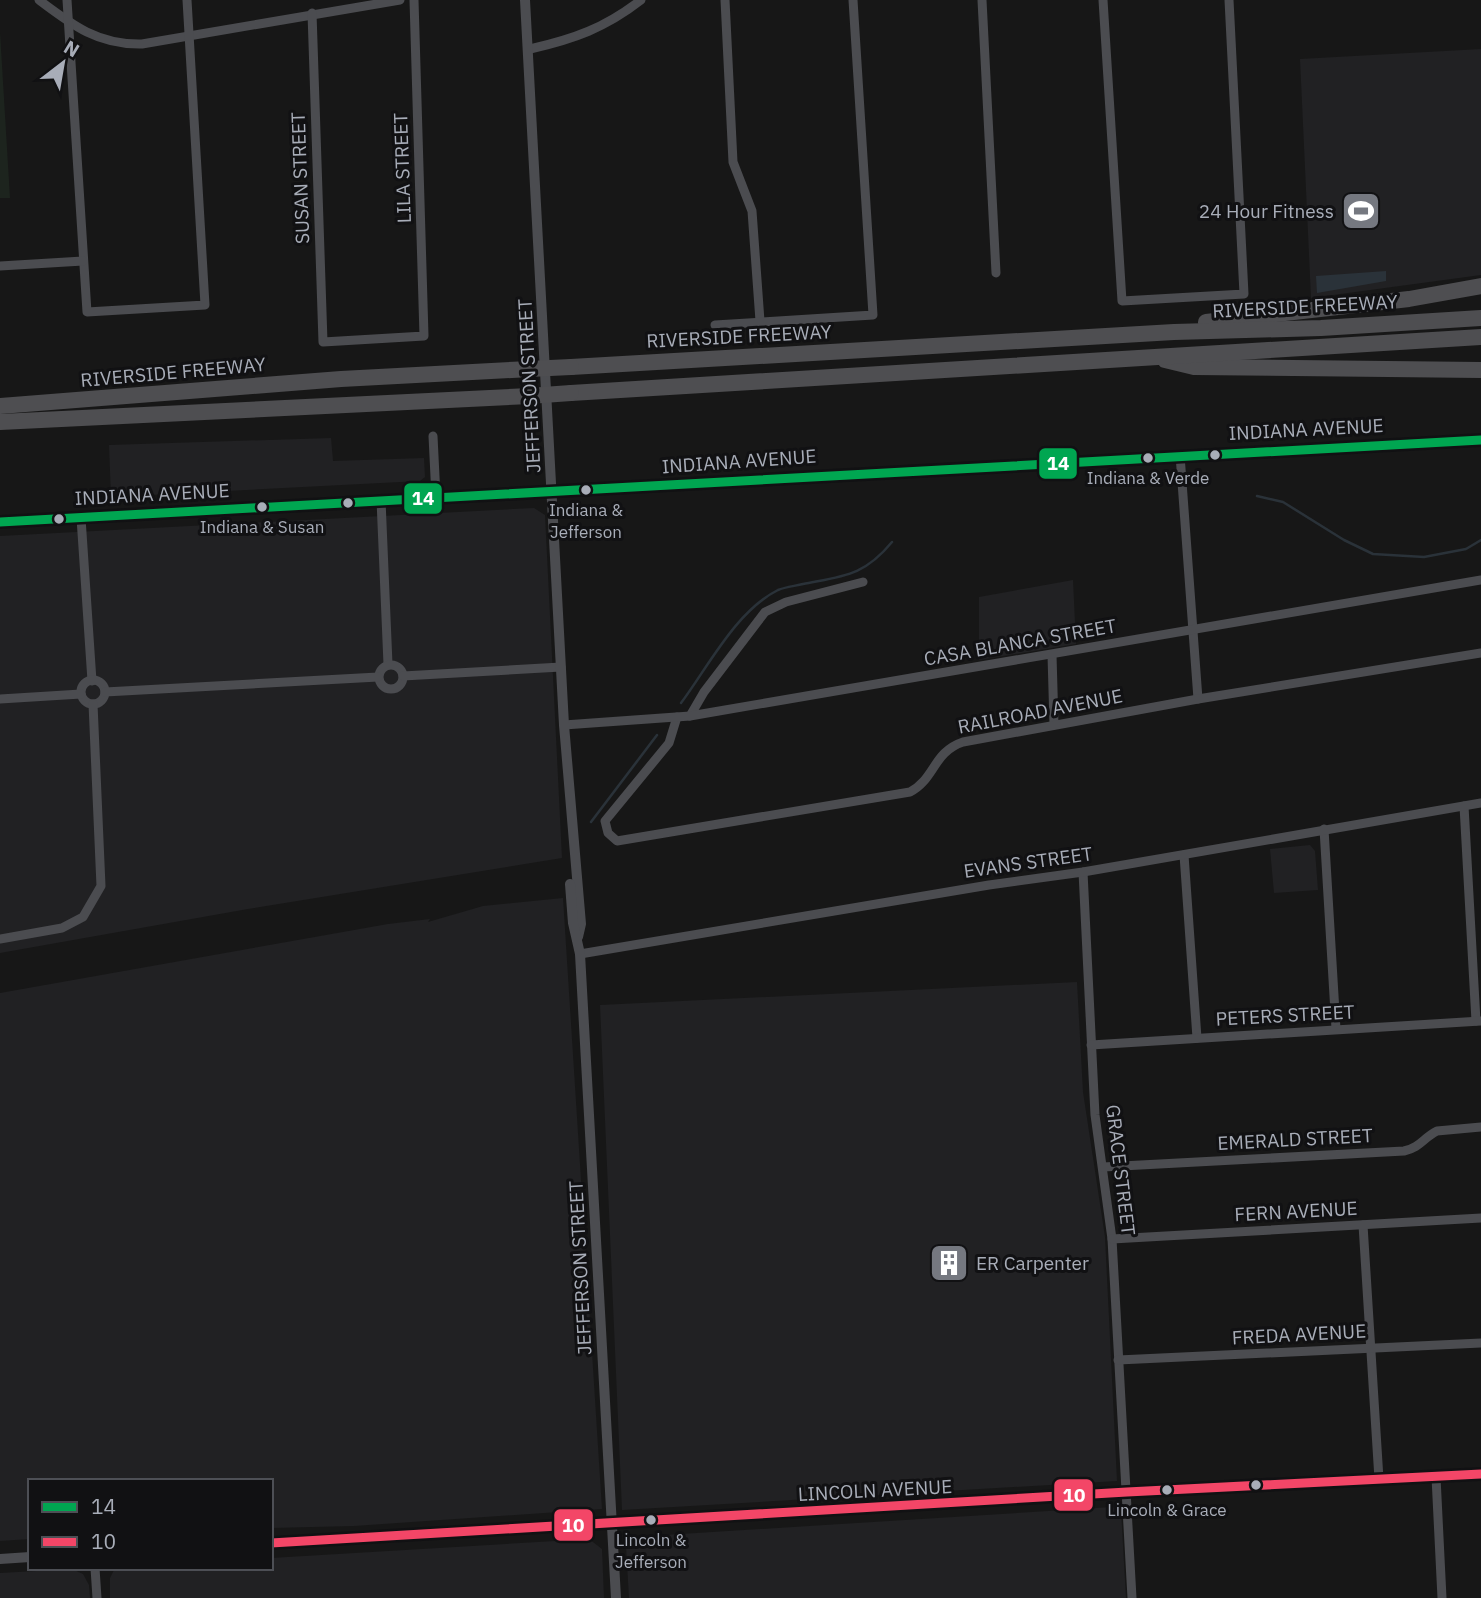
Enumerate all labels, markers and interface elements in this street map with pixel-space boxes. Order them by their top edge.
north arrow [28,28,98,98]
text: N [60,35,84,62]
street label: SUSAN STREET [286,112,314,244]
street label: LILA STREET [388,112,416,224]
sports icon: 24 Hour Fitness [1340,190,1382,232]
place label: 24 Hour Fitness [1199,199,1334,223]
street label: RIVERSIDE FREEWAY [1212,289,1399,323]
street label: JEFFERSON STREET [512,298,546,474]
street label: RIVERSIDE FREEWAY [646,319,833,353]
street label: RIVERSIDE FREEWAY [79,352,267,392]
street label: INDIANA AVENUE [1228,413,1384,445]
street label: INDIANA AVENUE [661,444,817,478]
line badge: 14 [1038,447,1078,480]
unlabelled marker [1208,448,1222,462]
text: 14 [1047,451,1069,475]
marker: Indiana & Verde [1141,451,1155,465]
place label: Indiana & Verde [1087,467,1209,489]
street label: INDIANA AVENUE [74,478,230,510]
line badge: 14 [403,482,443,515]
marker: Indiana & Jefferson [579,483,593,497]
text: 14 [412,486,434,510]
unlabelled marker [341,496,355,510]
place label: Indiana & Jefferson [549,499,623,543]
marker: Indiana & Susan [255,500,269,514]
unlabelled marker [52,512,66,526]
place label: Indiana & Susan [200,516,324,538]
street label: CASA BLANCA STREET [922,613,1118,671]
street label: RAILROAD AVENUE [956,683,1124,739]
street label: EVANS STREET [962,841,1094,883]
street label: PETERS STREET [1215,999,1355,1031]
street label: GRACE STREET [1101,1103,1141,1237]
street label: EMERALD STREET [1217,1123,1373,1155]
street label: JEFFERSON STREET [563,1180,597,1356]
street label: FERN AVENUE [1234,1196,1358,1226]
building icon: ER Carpenter [928,1242,970,1284]
place label: ER Carpenter [976,1251,1089,1275]
street label: FREDA AVENUE [1231,1318,1367,1350]
street label: LINCOLN AVENUE [797,1474,953,1506]
line badge: 10 [1053,1478,1094,1512]
unlabelled marker [1249,1478,1263,1492]
legend [28,1479,273,1570]
text: 10 [1063,1483,1085,1507]
marker: Lincoln & Grace [1160,1483,1174,1497]
text: 14 [91,1492,116,1520]
place label: Lincoln & Grace [1107,1499,1227,1521]
line badge: 10 [553,1508,594,1542]
text: 10 [562,1513,584,1537]
marker: Lincoln & Jefferson [644,1513,658,1527]
text: 10 [91,1527,116,1555]
place label: Lincoln & Jefferson [615,1529,687,1573]

